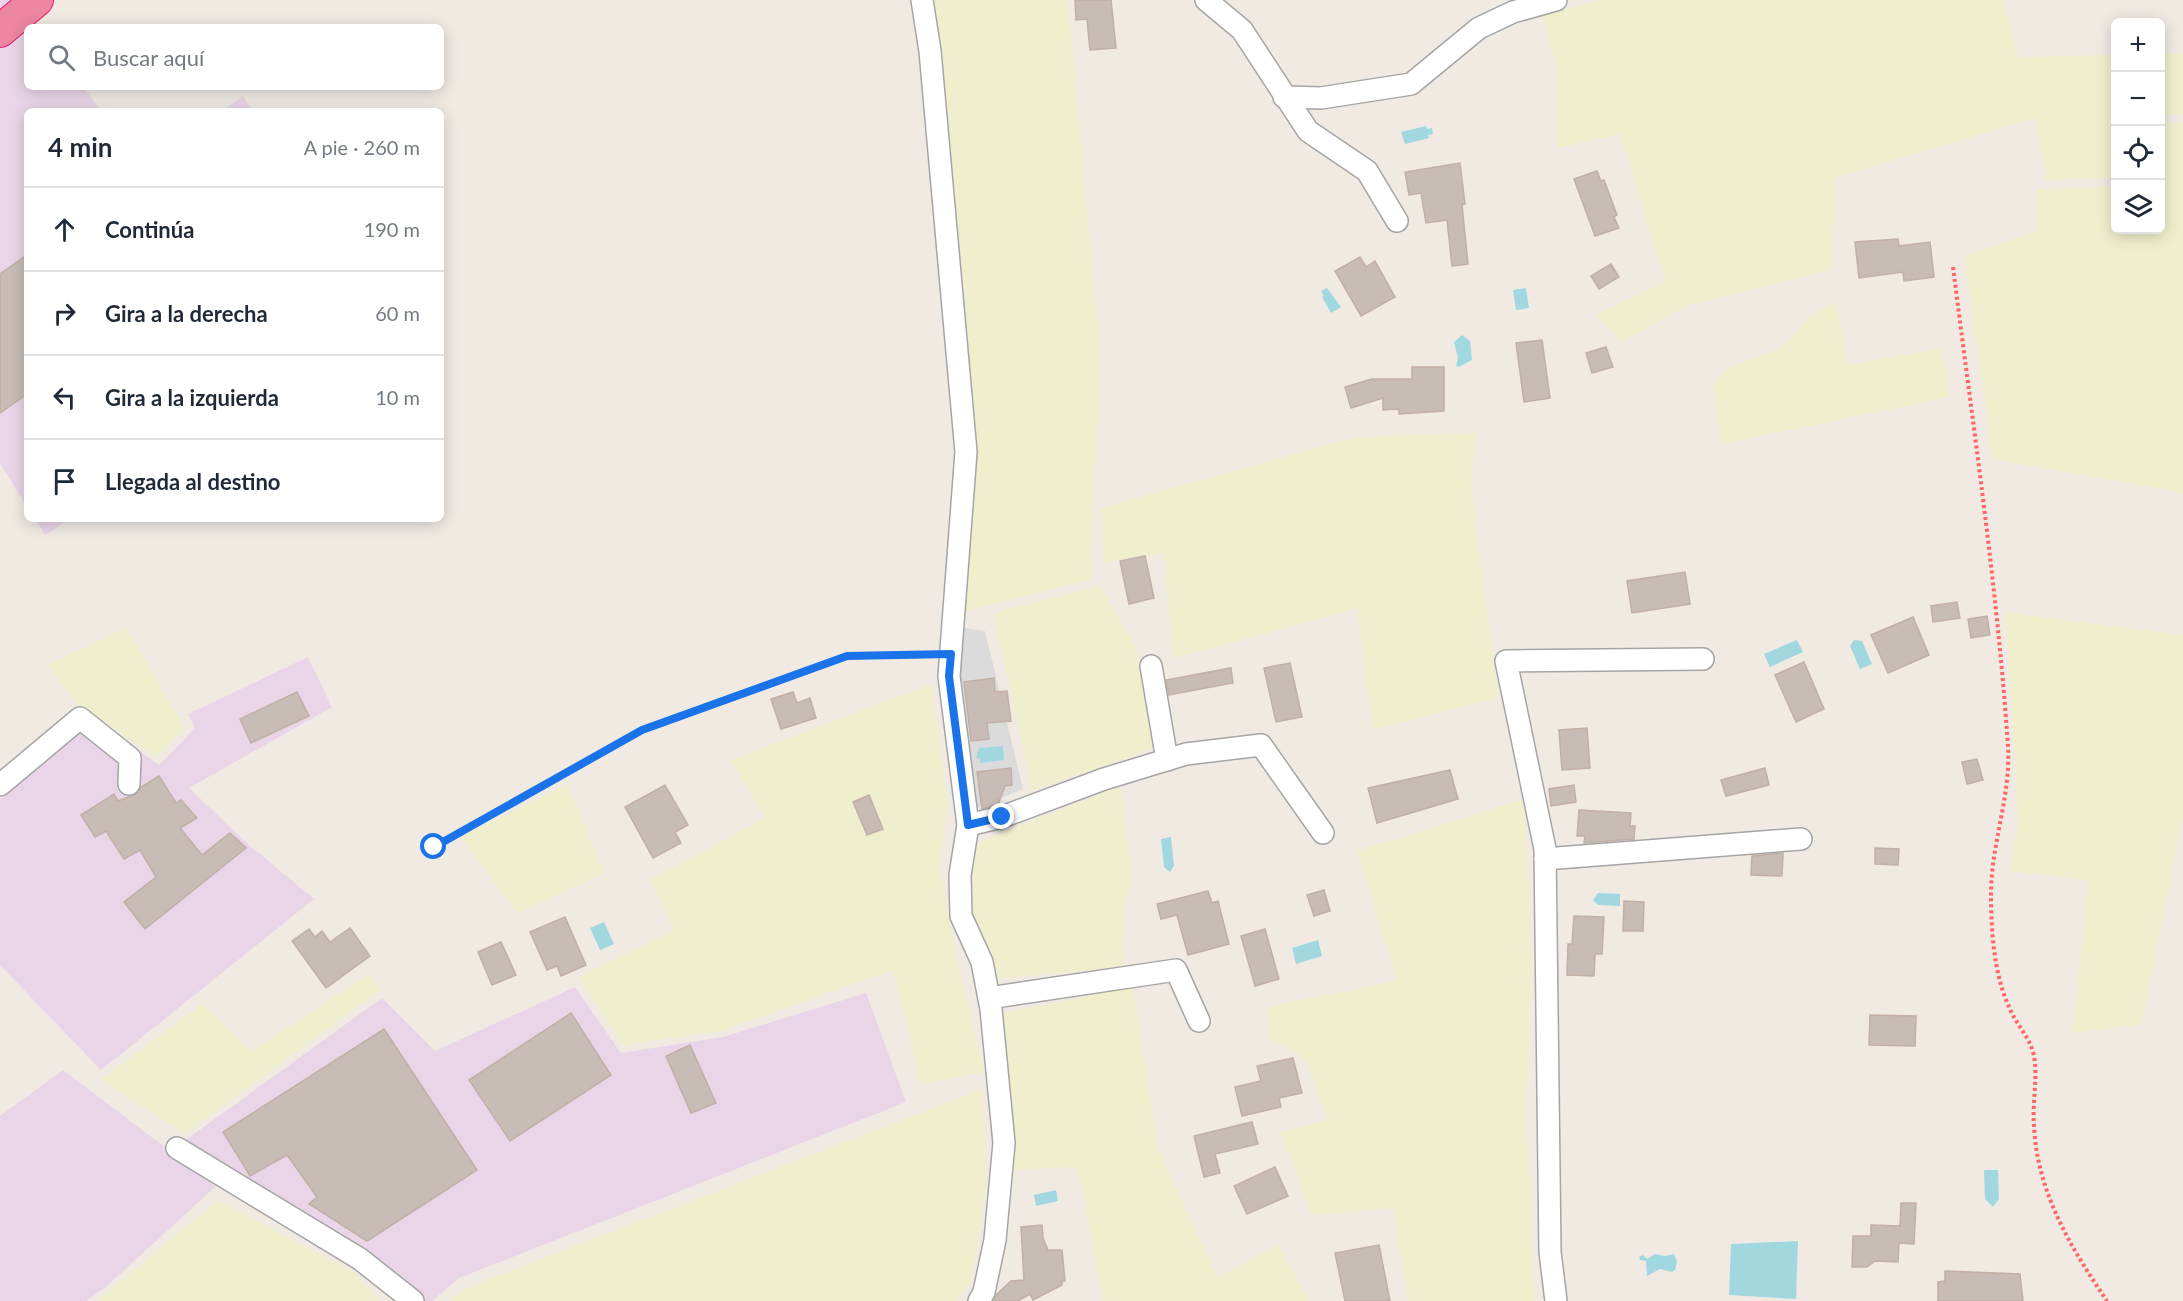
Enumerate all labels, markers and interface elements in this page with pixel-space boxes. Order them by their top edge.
map controls [2111,18,2165,234]
button: + [2111,18,2165,72]
search box [24,24,444,90]
icon: search [45,41,78,74]
text: Buscar aquí [93,44,204,71]
button: − [2111,72,2165,126]
button: locate [2111,126,2165,180]
text: 4 min [48,131,112,163]
text: A pie · 260 m [304,135,420,159]
button: layers [2111,180,2165,234]
icon: ahead [48,213,81,246]
text: Continúa [105,216,194,243]
text: 190 m [364,217,420,241]
icon: right [48,297,81,330]
text: Gira a la derecha [105,300,268,327]
text: 60 m [375,301,420,325]
icon: left [48,381,81,414]
text: Gira a la izquierda [105,384,279,411]
text: 10 m [375,385,420,409]
icon: arrive [48,465,81,498]
text: Llegada al destino [105,468,281,495]
route end [988,803,1014,829]
route start [420,833,446,859]

